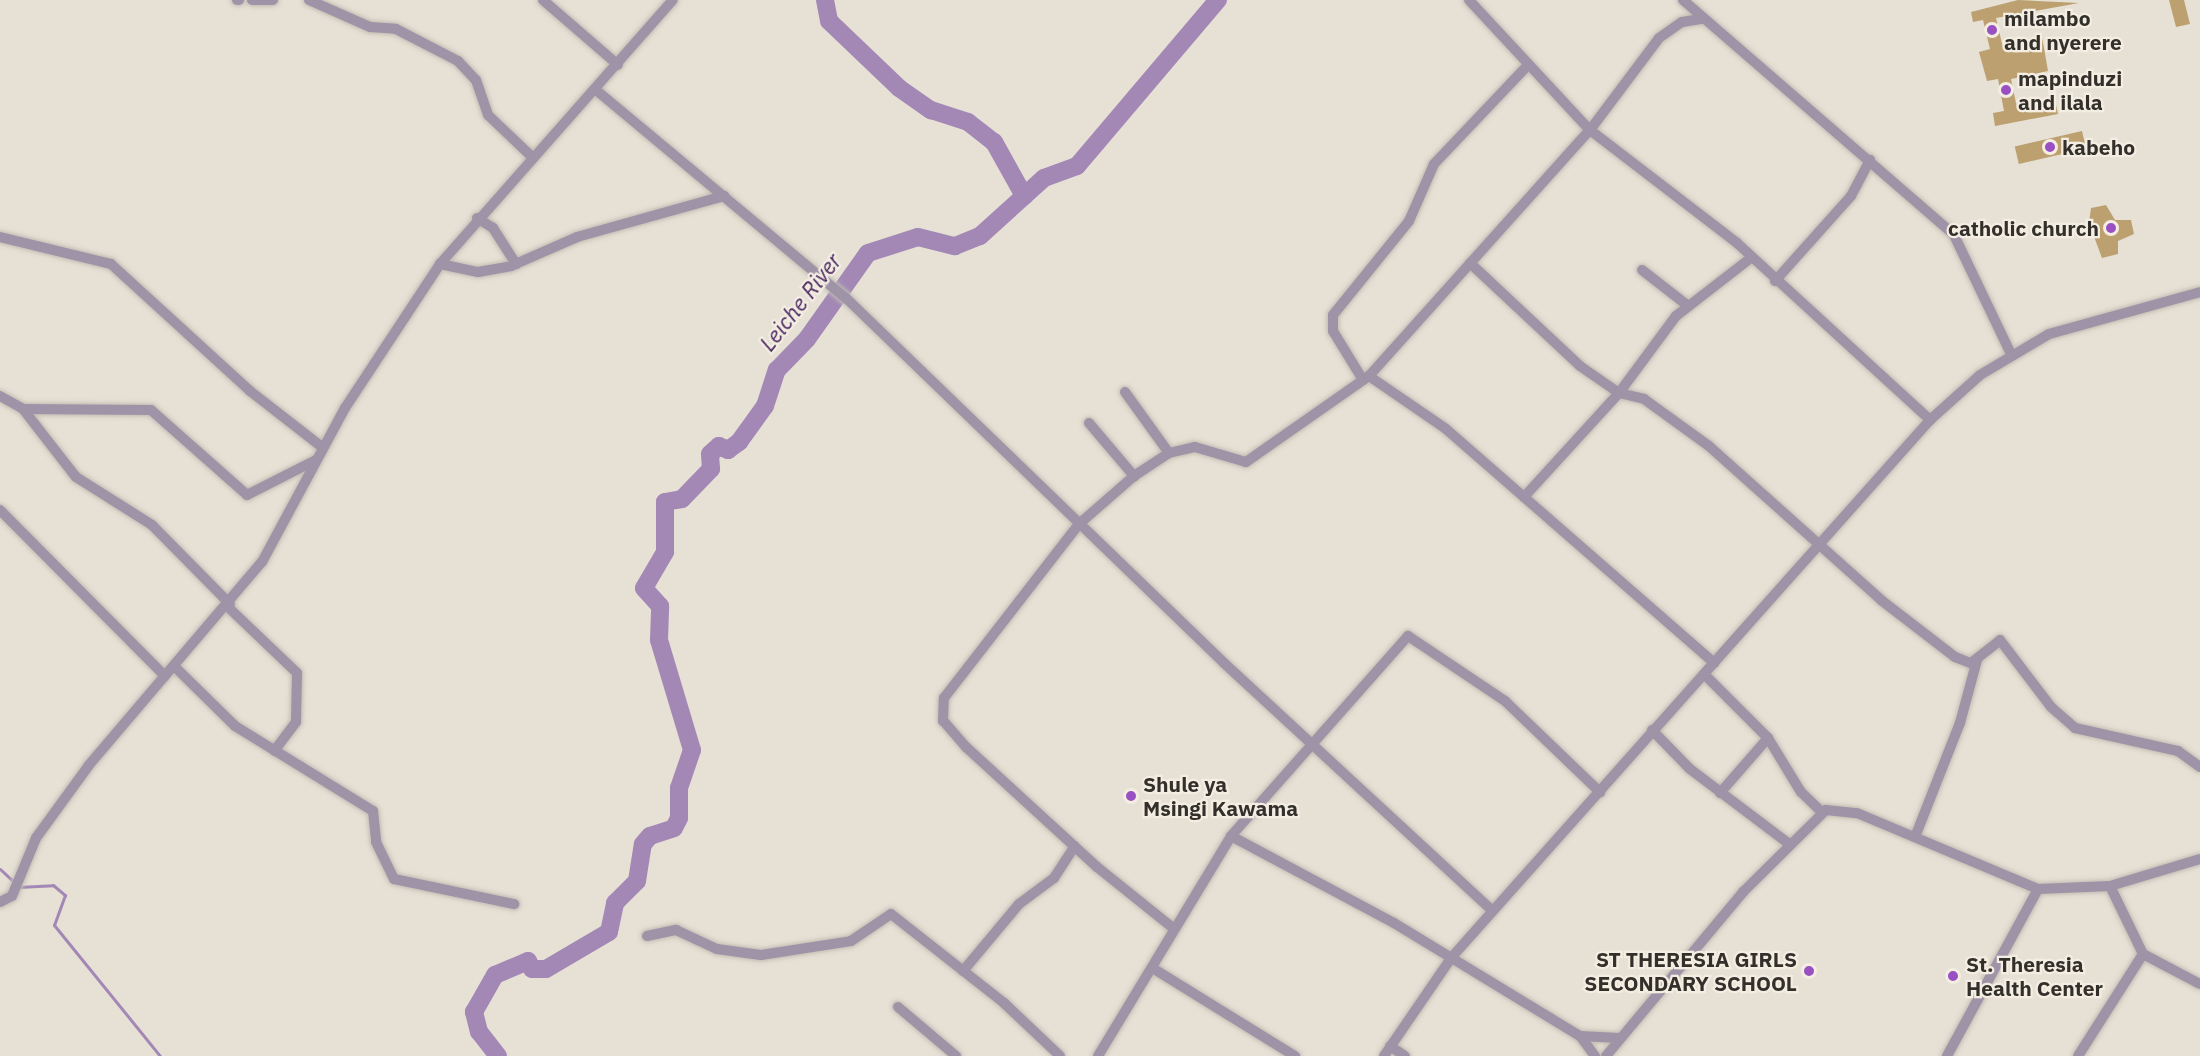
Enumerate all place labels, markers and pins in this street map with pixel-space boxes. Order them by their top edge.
place label: milambo and nyerere [2004,5,2122,55]
marker: milambo and nyerere [1985,23,1999,37]
place label: mapinduzi and ilala [2018,65,2122,115]
marker: mapinduzi and ilala [1999,83,2013,97]
place label: kabeho [2062,134,2135,160]
marker: kabeho [2043,140,2057,154]
place label: catholic church [1948,215,2099,241]
marker: catholic church [2104,221,2118,235]
place label: Shule ya Msingi Kawama [1143,771,1298,821]
marker: Shule ya Msingi Kawama [1124,789,1138,803]
place label: ST THERESIA GIRLS SECONDARY SCHOOL [1584,946,1797,996]
place label: St. Theresia Health Center [1966,951,2103,1001]
marker: ST THERESIA GIRLS SECONDARY SCHOOL [1802,964,1816,978]
marker: St. Theresia Health Center [1944,967,1962,985]

